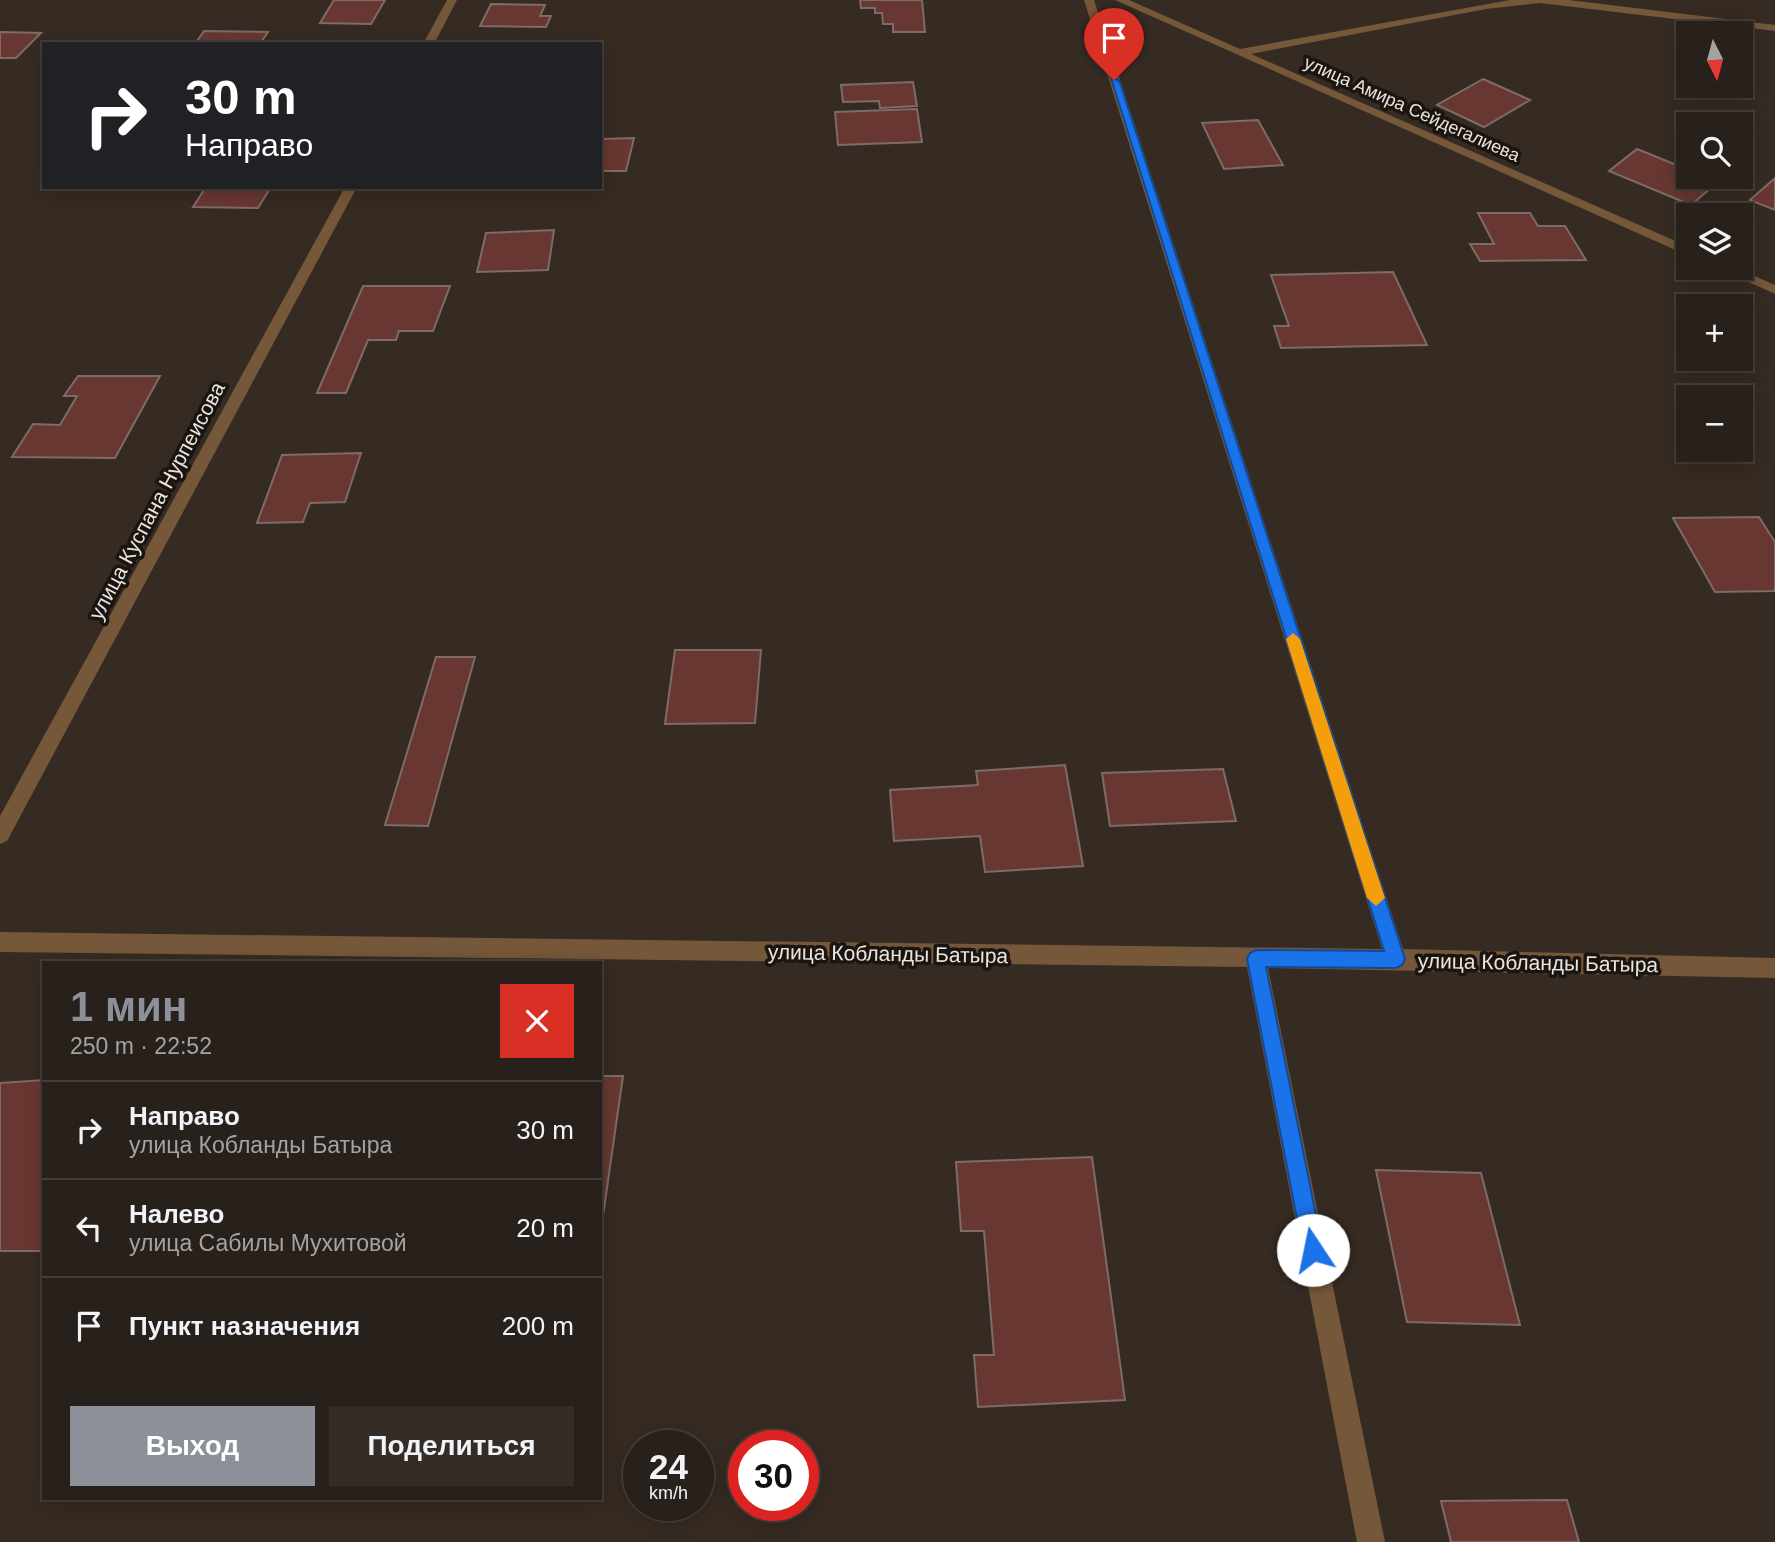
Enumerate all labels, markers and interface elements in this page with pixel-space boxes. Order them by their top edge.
pin [1084,8,1144,80]
icon: arrive [1095,19,1133,57]
north arrow [1676,21,1754,98]
map controls [1676,21,1753,462]
street label: улица Амира Сейдегалиева [1301,52,1524,166]
icon: right [70,70,161,161]
text: 30 m [185,70,297,124]
button: search [1676,112,1753,189]
text: Направо [185,127,313,163]
button: layers [1676,203,1753,280]
button: + [1676,294,1753,371]
street label: улица Куспана Нурпеисова [84,378,229,623]
button: − [1676,385,1753,462]
street label: улица Кобланды Батыра [768,940,1009,967]
street label: улица Кобланды Батыра [1418,949,1659,976]
text: 1 мин [70,983,187,1030]
button: close [500,984,574,1058]
text: 250 m · 22:52 [70,1033,212,1059]
text: Направо [129,1101,240,1131]
icon: right [70,1111,108,1149]
text: 30 m [516,1115,574,1145]
text: улица Кобланды Батыра [129,1132,392,1158]
text: Налево [129,1199,224,1229]
icon: left [70,1209,108,1247]
text: 20 m [516,1213,574,1243]
position arrow [1276,1213,1350,1287]
text: улица Сабилы Мухитовой [129,1230,407,1256]
icon: arrive [70,1307,108,1345]
text: Пункт назначения [129,1311,360,1341]
text: 200 m [502,1311,574,1341]
button: Выход [70,1406,315,1486]
button: Поделиться [329,1406,574,1486]
speed limit sign: 30 [728,1430,819,1521]
text: 24 [649,1447,688,1486]
text: km/h [649,1483,688,1503]

